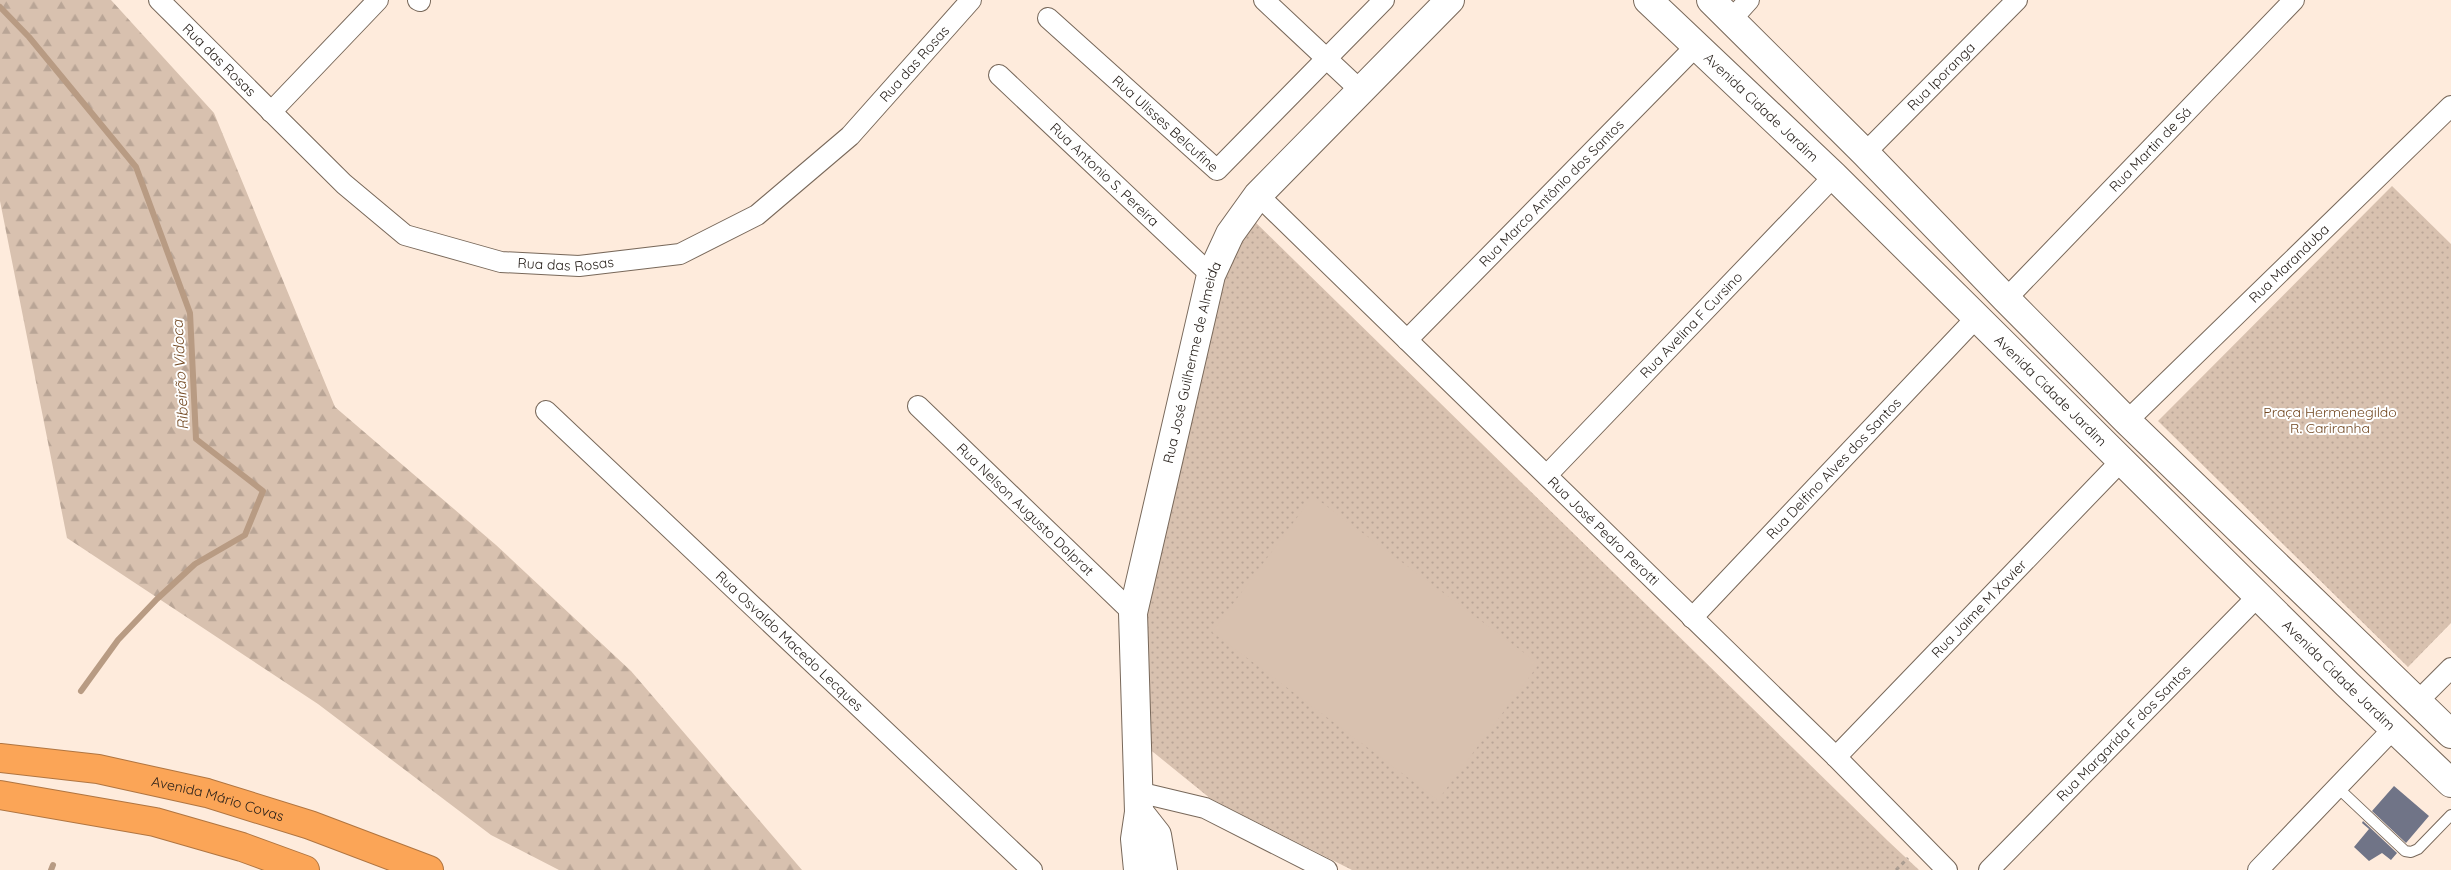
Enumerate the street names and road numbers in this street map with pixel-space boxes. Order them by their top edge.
street label: Rua das Rosas [179,20,260,100]
street label: Rua das Rosas [875,22,953,106]
street label: Rua Iporanga [1903,38,1979,114]
street label: Avenida Cidade Jardim [1700,49,1822,166]
street label: Rua Ulisses Belcufine [1109,71,1222,176]
street label: Rua Martin de Sá [2105,103,2195,195]
street label: Rua Marco Antônio dos Santos [1475,116,1628,271]
street label: Rua Antonio S. Pereira [1046,119,1163,230]
street label: Rua Maranduba [2245,220,2333,307]
street label: Rua das Rosas [517,253,615,275]
street label: Rua José Guilherme de Almeida [1159,258,1225,465]
street label: Rua Avelina F Cursino [1636,268,1746,382]
street label: Avenida Cidade Jardim [1991,331,2111,450]
street label: Rua Delfino Alves dos Santos [1762,394,1905,543]
street label: Rua Nelson Augusto Dalprat [953,439,1098,580]
street label: Rua José Pedro Perotti [1544,473,1663,589]
street label: Rua Jaime M Xavier [1927,555,2031,661]
street label: Rua Osvaldo Macedo Lecques [712,567,867,715]
street label: Avenida Cidade Jardim [2278,616,2399,734]
street label: Rua Margarida F dos Santos [2052,661,2195,805]
street label: Avenida Mário Covas [150,772,286,825]

